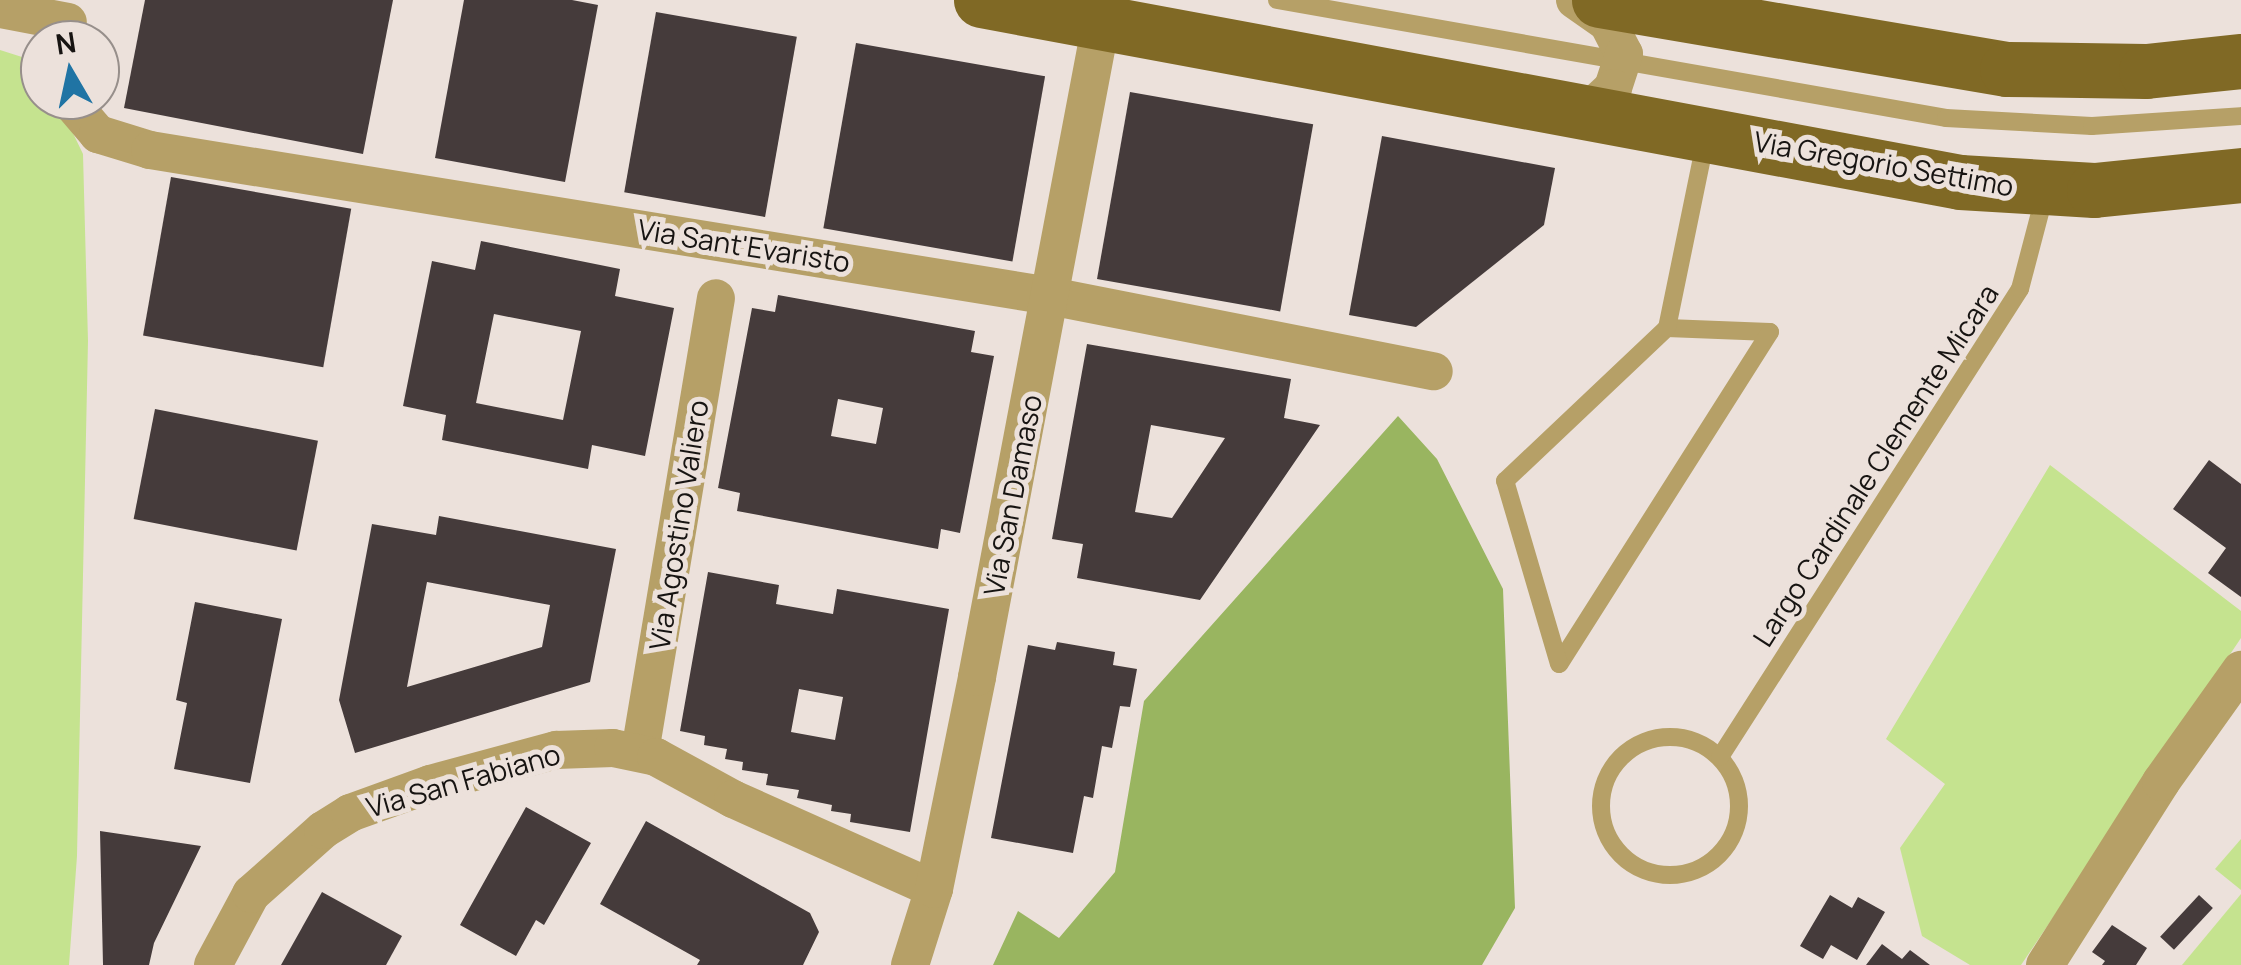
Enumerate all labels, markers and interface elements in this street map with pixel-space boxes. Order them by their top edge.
north arrow [20,20,120,120]
text: N [53,22,79,63]
street label: Via Gregorio Settimo [1752,124,2016,202]
street label: Via Sant'Evaristo [636,212,852,278]
street label: Largo Cardinale Clemente Micara [1745,278,2005,652]
street label: Via San Damaso [976,392,1048,598]
street label: Via Agostino Valiero [642,397,714,653]
street label: Via San Fabiano [362,736,564,824]

